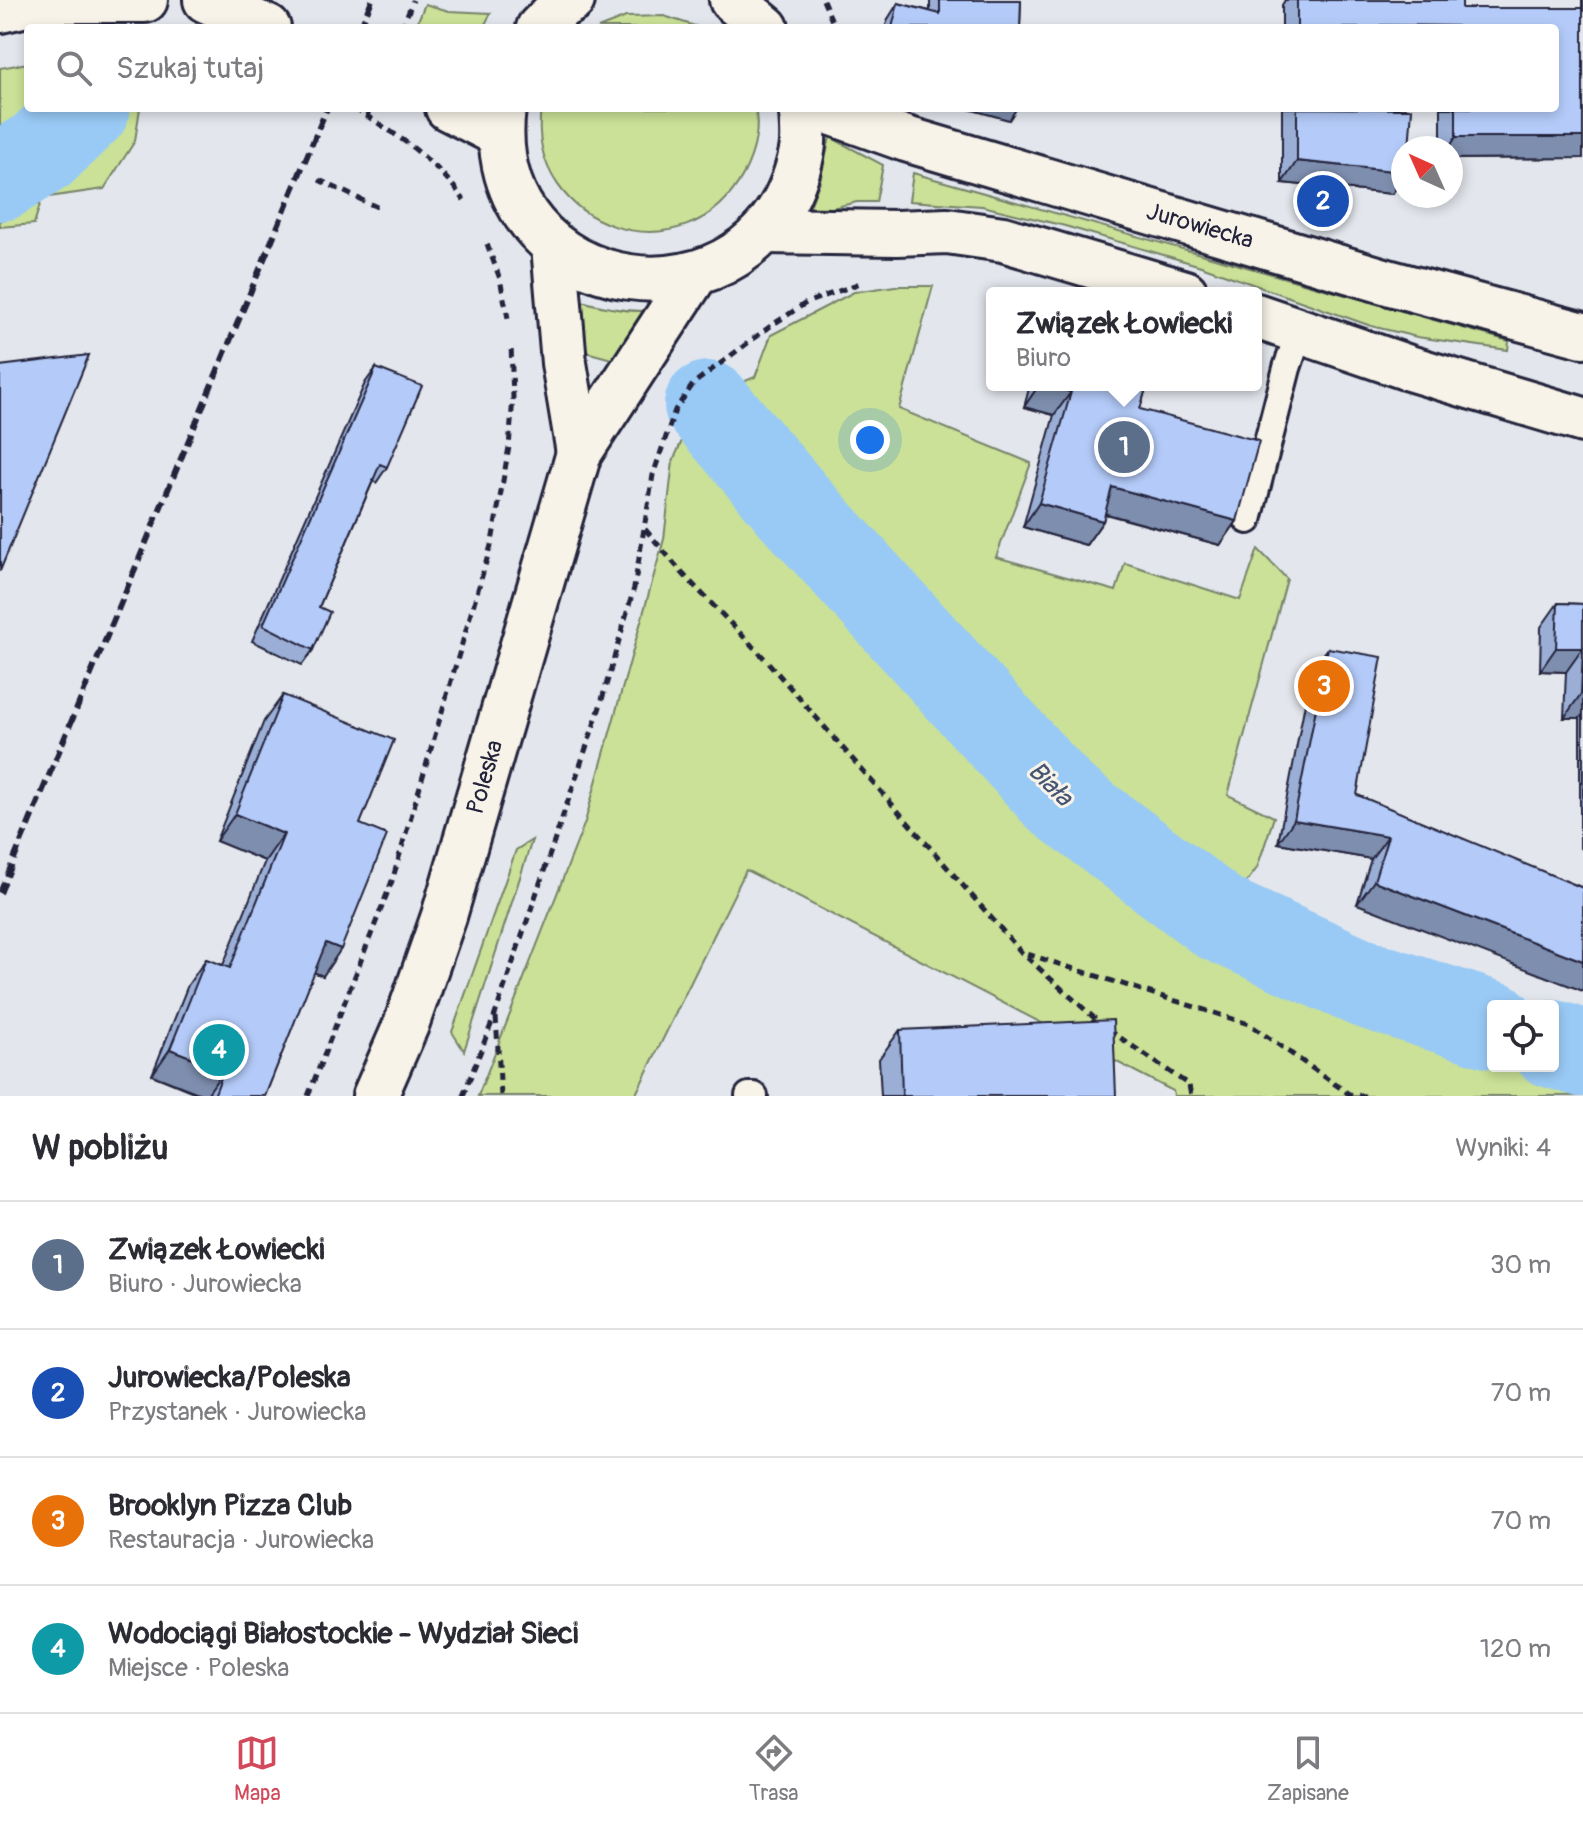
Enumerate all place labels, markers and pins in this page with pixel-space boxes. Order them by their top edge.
pin: 2 [1297,171,1349,231]
pin: 1 [1098,417,1150,477]
pin: 3 [1298,656,1350,716]
pin: 4 [193,1020,245,1080]

